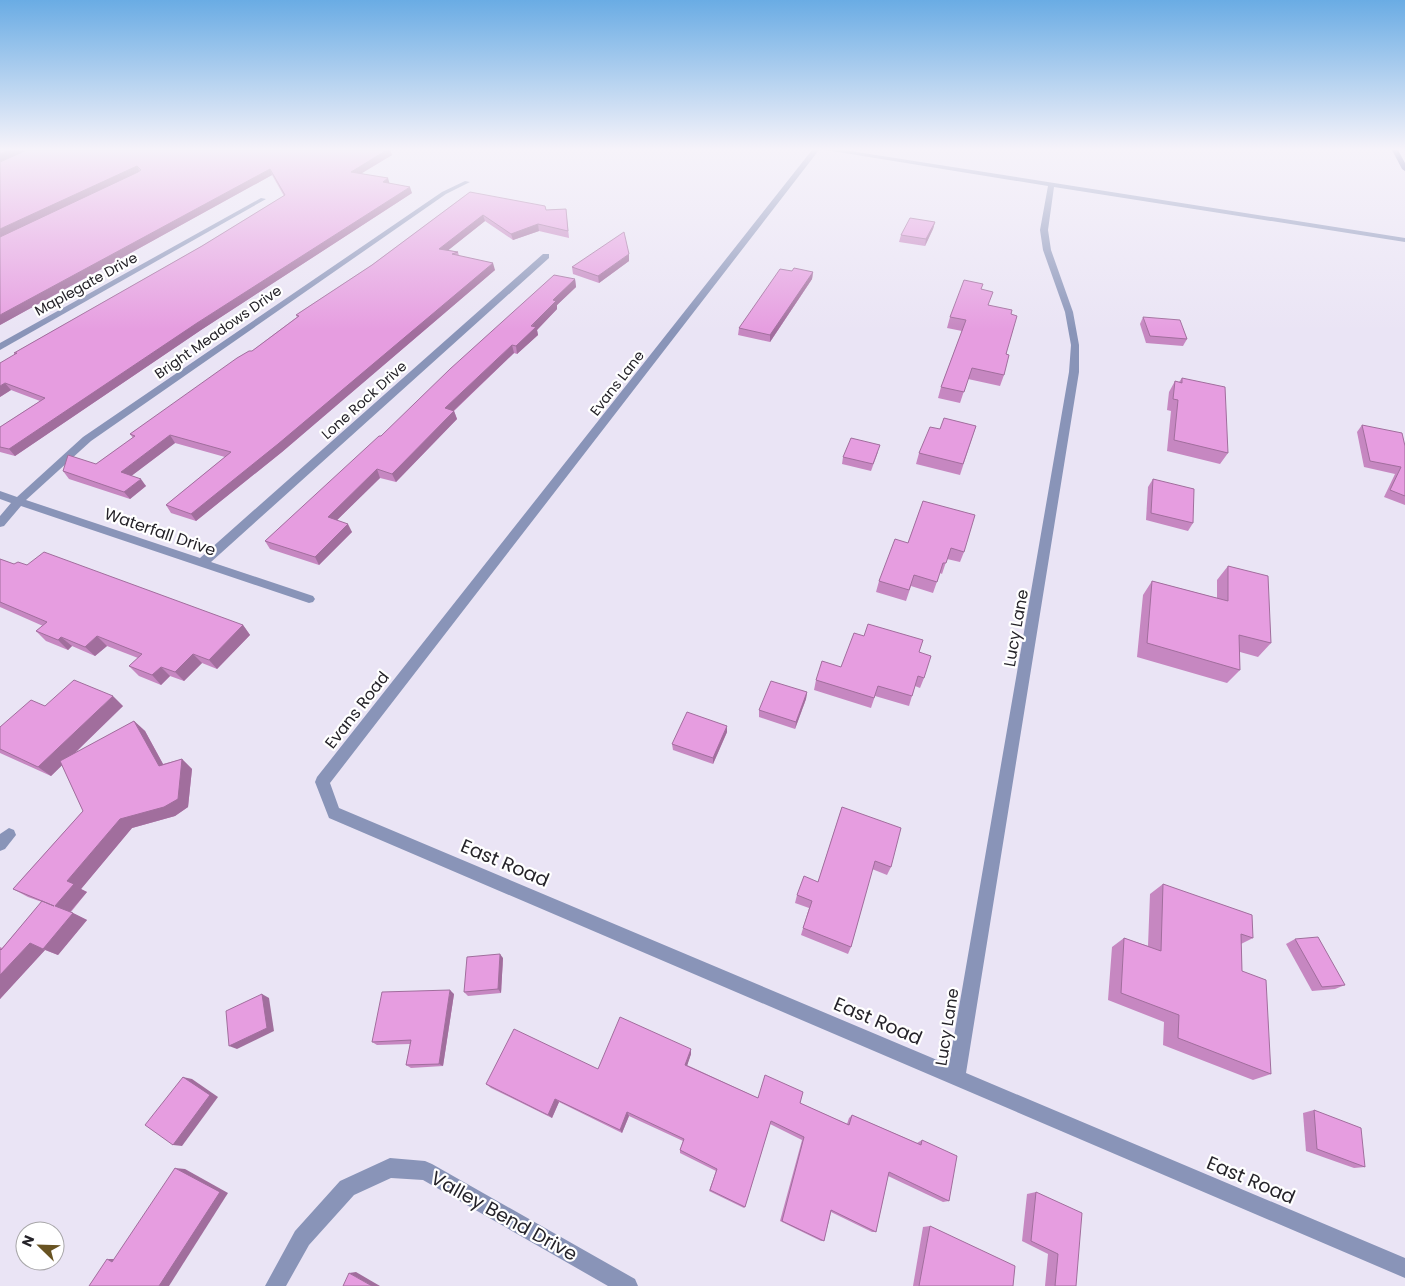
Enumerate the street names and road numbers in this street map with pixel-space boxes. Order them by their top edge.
street label: Maplegate Drive [31,247,141,321]
street label: Bright Meadows Drive [151,280,286,383]
street label: Evans Lane [585,346,649,420]
street label: Lone Rock Drive [317,356,411,444]
street label: Waterfall Drive [101,502,219,562]
street label: Lucy Lane [998,588,1034,668]
street label: Evans Road [319,666,395,754]
street label: East Road [457,832,553,894]
street label: Lucy Lane [930,987,964,1067]
street label: East Road [830,990,926,1052]
street label: East Road [1203,1149,1299,1211]
street label: Valley Bend Drive [426,1165,582,1267]

